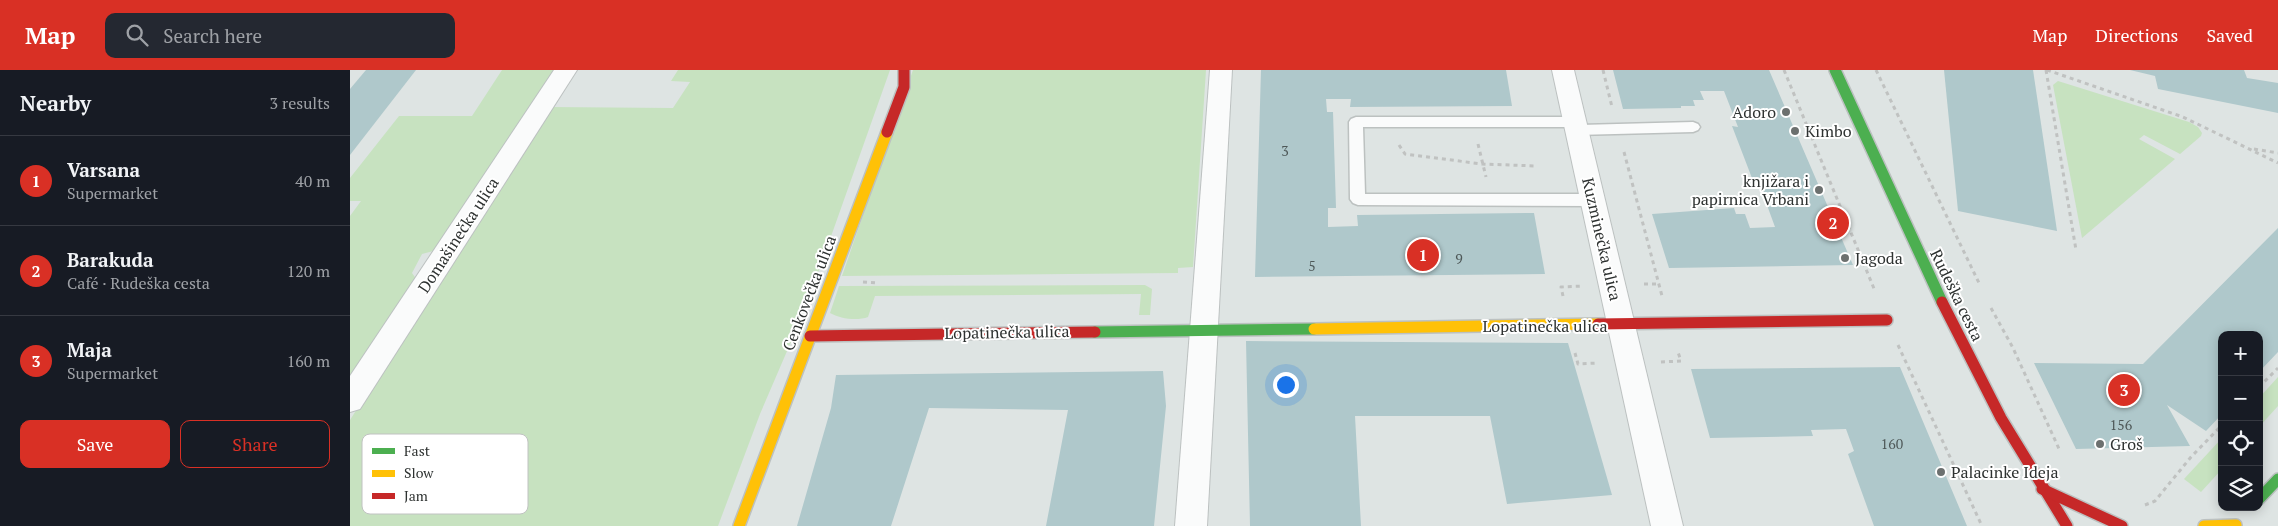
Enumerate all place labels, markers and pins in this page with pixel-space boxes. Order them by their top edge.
place label: Adoro [1732,101,1776,123]
marker: Adoro [1780,106,1792,118]
place label: Kimbo [1805,120,1852,142]
marker: Kimbo [1789,125,1801,137]
place label: knjižara i papirnica Vrbani [1692,170,1809,210]
marker: knjižara i papirnica Vrbani [1813,184,1825,196]
pin: 2 [1817,204,1849,242]
pin: 1 [1407,236,1439,274]
place label: Jagoda [1855,247,1903,269]
marker: Jagoda [1839,252,1851,264]
pin: 3 [2108,371,2140,409]
place label: Groš [2110,433,2143,455]
marker: Groš [2094,438,2106,450]
place label: Palacinke Ideja [1951,461,2059,483]
marker: Palacinke Ideja [1935,466,1947,478]

